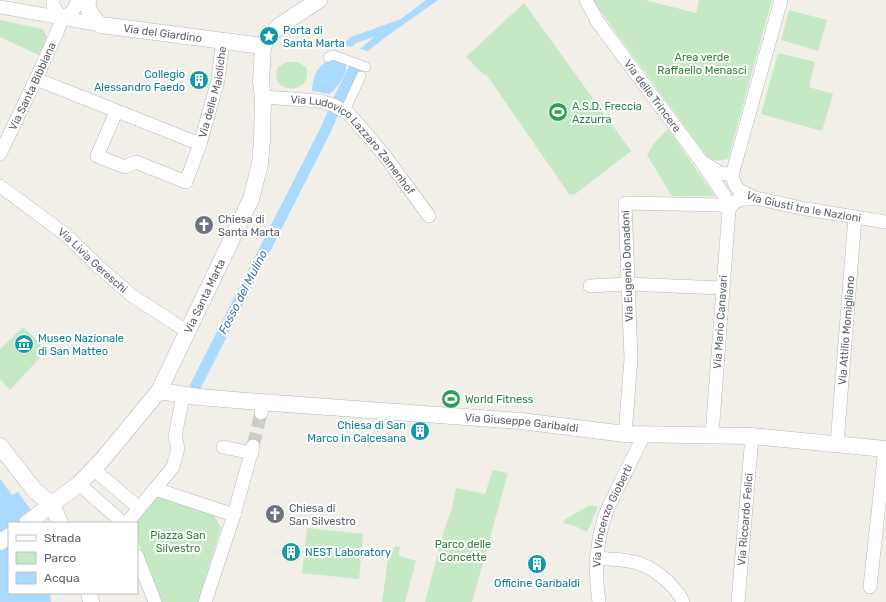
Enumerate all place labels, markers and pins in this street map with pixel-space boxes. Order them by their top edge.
place label: Porta di Santa Marta [283,24,345,50]
place icon: Porta di Santa Marta [258,25,280,47]
place label: Collegio Alessandro Faedo [94,68,185,94]
building icon: Collegio Alessandro Faedo [188,69,210,91]
place label: A.S.D. Freccia Azzurra [572,100,642,126]
sports icon: A.S.D. Freccia Azzurra [547,101,569,123]
place label: Chiesa di Santa Marta [218,213,280,239]
church icon: Chiesa di Santa Marta [193,214,215,236]
place label: Museo Nazionale di San Matteo [38,332,124,358]
museum icon: Museo Nazionale di San Matteo [13,333,35,355]
sports icon: World Fitness [440,388,462,410]
place label: World Fitness [465,393,534,406]
place label: Chiesa di San Marco in Calcesana [307,419,406,445]
building icon: Chiesa di San Marco in Calcesana [409,420,431,442]
place label: Chiesa di San Silvestro [289,502,356,528]
church icon: Chiesa di San Silvestro [264,503,286,525]
building icon: NEST Laboratory [280,541,302,563]
place label: NEST Laboratory [305,546,391,559]
building icon: Officine Garibaldi [526,553,548,575]
place label: Officine Garibaldi [494,577,580,590]

